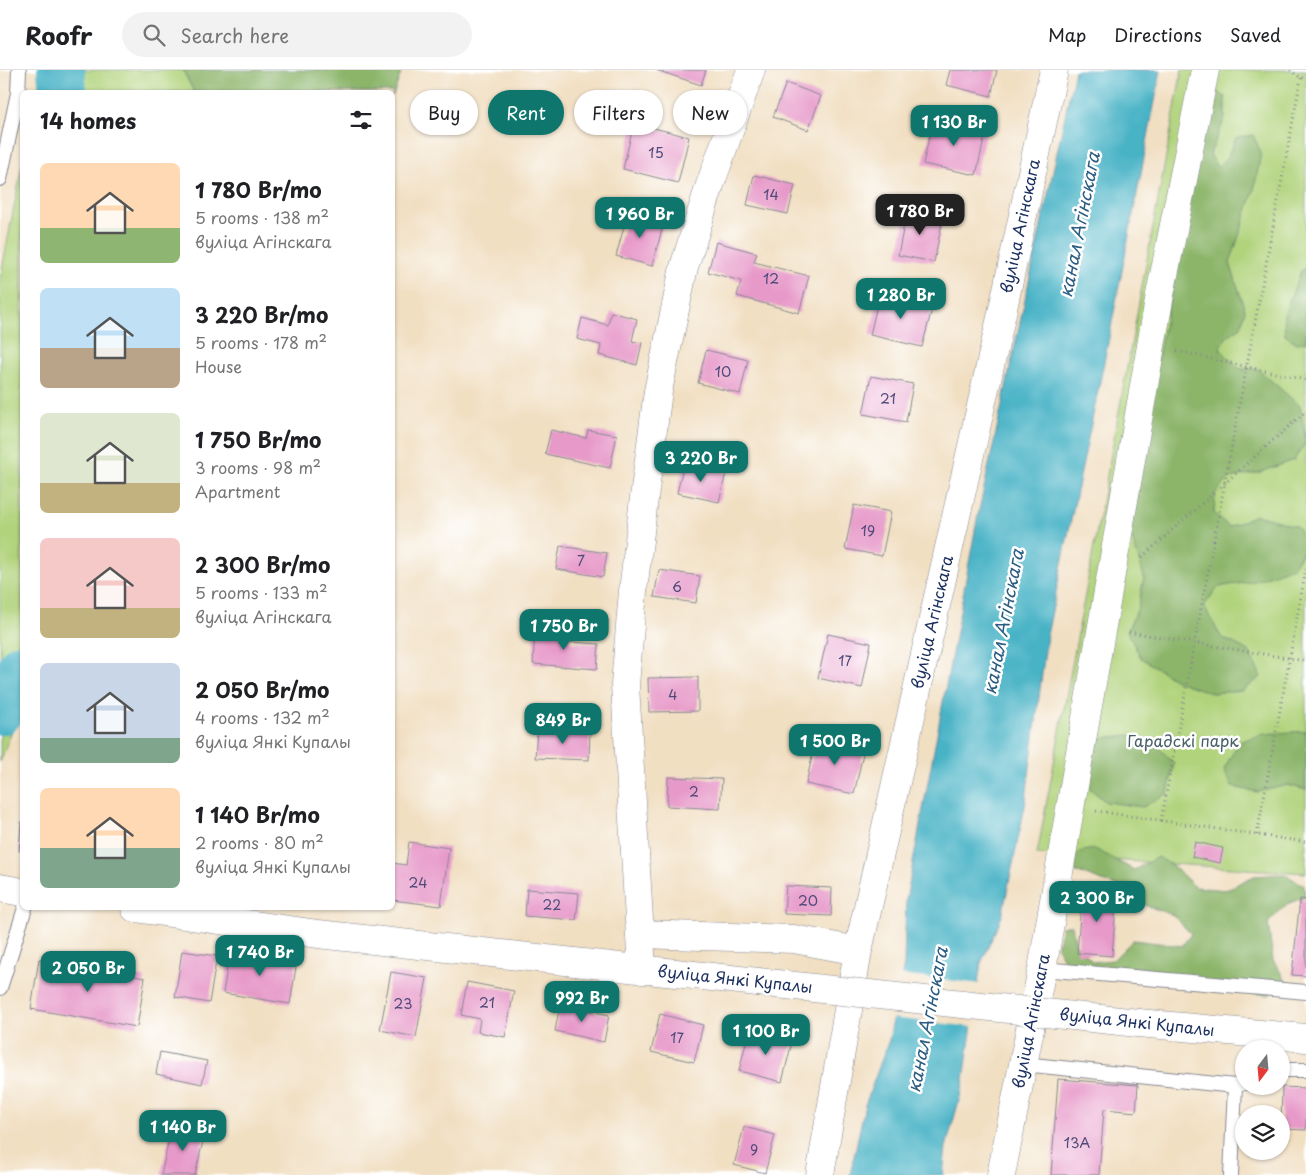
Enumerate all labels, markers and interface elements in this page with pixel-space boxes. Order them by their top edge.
search box [122,12,472,57]
text: Roofr [25,17,92,53]
icon: search [140,21,168,49]
text: Search here [180,21,289,49]
text: Map [1048,21,1086,48]
text: Directions [1114,21,1202,48]
text: Saved [1230,21,1281,48]
chip: Buy [410,90,478,135]
chip: Rent [488,90,564,135]
chip: Filters [574,90,663,135]
chip: New [673,90,747,135]
text: 14 homes [40,104,136,136]
pin: 1 130 Br [902,104,1006,147]
icon: filters [347,106,375,134]
text: 1 130 Br [922,109,986,133]
house number: 15 [648,142,664,163]
water label: канал Агінскага [1051,149,1106,300]
street label: вуліца Агінскага [993,157,1045,295]
text: 1 780 Br/mo [195,173,322,205]
icon: home [80,183,140,243]
house number: 14 [763,184,779,205]
pin: 1 780 Br [868,194,972,236]
pin: 1 960 Br [588,196,692,239]
text: 1 780 Br [887,198,953,222]
text: 1 960 Br [606,201,674,225]
text: 5 rooms · 138 m² [195,205,329,229]
text: вуліца Агінскага [195,229,332,253]
house number: 12 [763,268,779,289]
pin: 1 280 Br [849,278,953,320]
text: 1 280 Br [867,282,935,306]
text: 3 220 Br/mo [195,298,328,330]
icon: home [80,308,140,368]
text: 5 rooms · 178 m² [195,330,327,354]
text: House [195,354,242,378]
house number: 10 [715,361,731,382]
house number: 21 [880,388,896,409]
text: 1 750 Br/mo [195,423,321,455]
icon: home [80,433,140,493]
pin: 3 220 Br [649,440,753,483]
text: 3 220 Br [665,445,737,469]
text: 3 rooms · 98 m² [195,455,321,479]
text: Apartment [195,479,280,503]
house number: 19 [861,520,875,541]
water label: канал Агінскага [975,546,1030,697]
text: 2 300 Br/mo [195,548,330,580]
house number: 7 [577,550,585,571]
street label: вуліца Агінскага [904,553,958,691]
icon: home [80,558,140,618]
house number: 6 [672,576,682,597]
text: 5 rooms · 133 m² [195,580,328,604]
text: вуліца Агінскага [195,604,332,628]
pin: 1 750 Br [512,608,616,651]
text: 1 750 Br [531,613,597,637]
house number: 17 [838,650,852,671]
text: 2 050 Br/mo [195,673,329,705]
icon: home [80,683,140,743]
house number: 4 [668,684,678,705]
pin: 849 Br [522,702,604,745]
text: 4 rooms · 132 m² [195,705,330,729]
text: 849 Br [535,707,591,731]
pin: 1 500 Br [783,724,887,766]
text: 1 500 Br [800,728,870,752]
park label: Гарадскі парк [1127,728,1239,752]
text: вуліца Янкі Купалы [195,729,351,753]
house number: 2 [689,781,699,802]
text: 1 140 Br/mo [195,798,320,830]
icon: home [80,808,140,868]
text: 2 rooms · 80 m² [195,830,324,854]
text: вуліца Янкі Купалы [195,854,351,878]
house number: 24 [409,872,427,893]
pin: 2 300 Br [1045,880,1149,923]
text: 2 300 Br [1060,885,1134,909]
house number: 20 [798,890,818,911]
house number: 22 [543,894,561,915]
pin: 1 740 Br [208,934,312,977]
text: 1 740 Br [226,939,294,963]
water label: канал Агінскага [899,944,954,1095]
pin: 2 050 Br [36,950,140,993]
street label: вуліца Агінскага [1005,952,1055,1090]
text: 2 050 Br [52,955,124,979]
street label: вуліца Янкі Купалы [656,958,814,998]
pin: 992 Br [541,980,623,1023]
text: 992 Br [555,985,609,1009]
house number: 21 [479,992,495,1013]
house number: 23 [394,993,412,1014]
street label: вуліца Янкі Купалы [1058,1001,1216,1041]
pin: 1 100 Br [714,1014,818,1056]
text: 1 100 Br [733,1018,799,1042]
house number: 17 [670,1027,684,1048]
north arrow [1235,1040,1290,1095]
map controls [1235,1040,1290,1160]
button: layers [1235,1105,1290,1160]
pin: 1 140 Br [131,1110,235,1152]
text: 1 140 Br [150,1114,216,1138]
house number: 13А [1064,1132,1090,1153]
house number: 9 [750,1139,758,1160]

